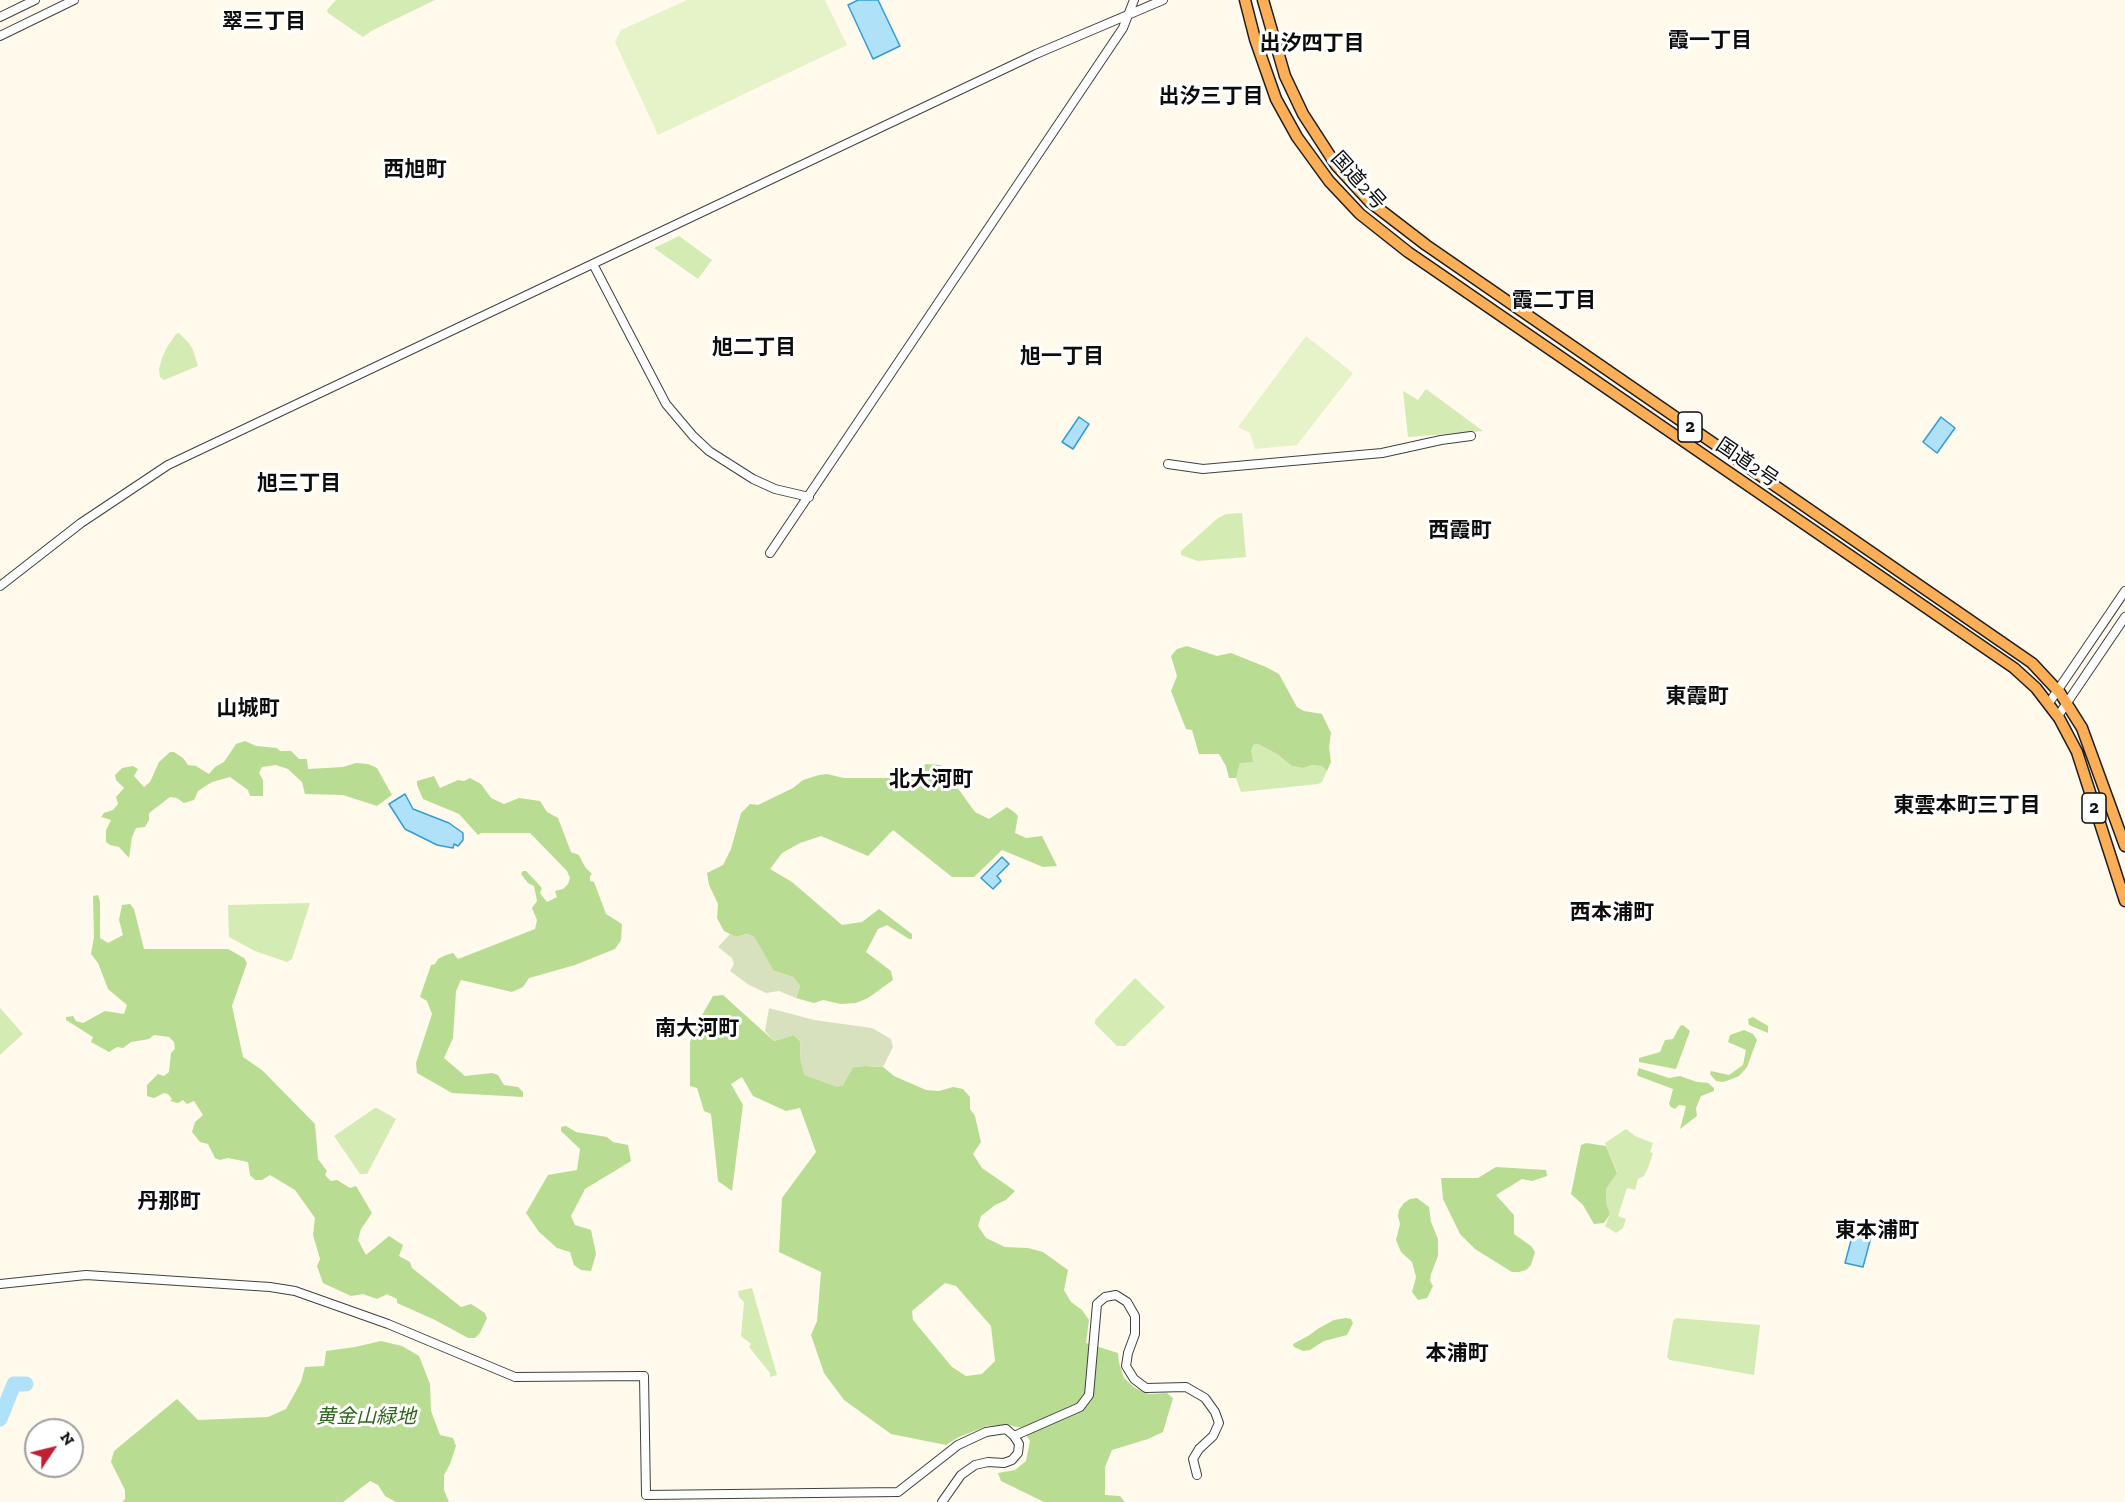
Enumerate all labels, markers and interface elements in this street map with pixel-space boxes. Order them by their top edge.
district label: 翠三丁目 [222,9,306,35]
district label: 霞一丁目 [1668,28,1752,54]
district label: 出汐四丁目 [1260,31,1364,57]
district label: 出汐三丁目 [1159,84,1263,110]
street label: 国道2号 [1326,147,1390,215]
district label: 西旭町 [384,157,446,183]
district label: 霞二丁目 [1512,288,1596,314]
district label: 旭二丁目 [712,335,796,361]
district label: 旭一丁目 [1020,344,1104,370]
road number: 2 [1678,412,1702,442]
street label: 国道2号 [1711,433,1783,493]
district label: 旭三丁目 [257,471,341,497]
district label: 西霞町 [1429,518,1491,544]
district label: 東霞町 [1666,684,1728,710]
district label: 山城町 [217,696,279,722]
district label: 北大河町 [889,767,973,793]
district label: 東雲本町三丁目 [1894,793,2040,819]
road number: 2 [2082,793,2106,823]
district label: 西本浦町 [1570,900,1654,926]
district label: 南大河町 [655,1016,739,1042]
district label: 丹那町 [138,1189,200,1215]
district label: 東本浦町 [1835,1218,1919,1244]
district label: 本浦町 [1426,1341,1488,1367]
park label: 黄金山緑地 [316,1405,416,1429]
north arrow [24,1418,84,1478]
text: N [56,1428,79,1449]

